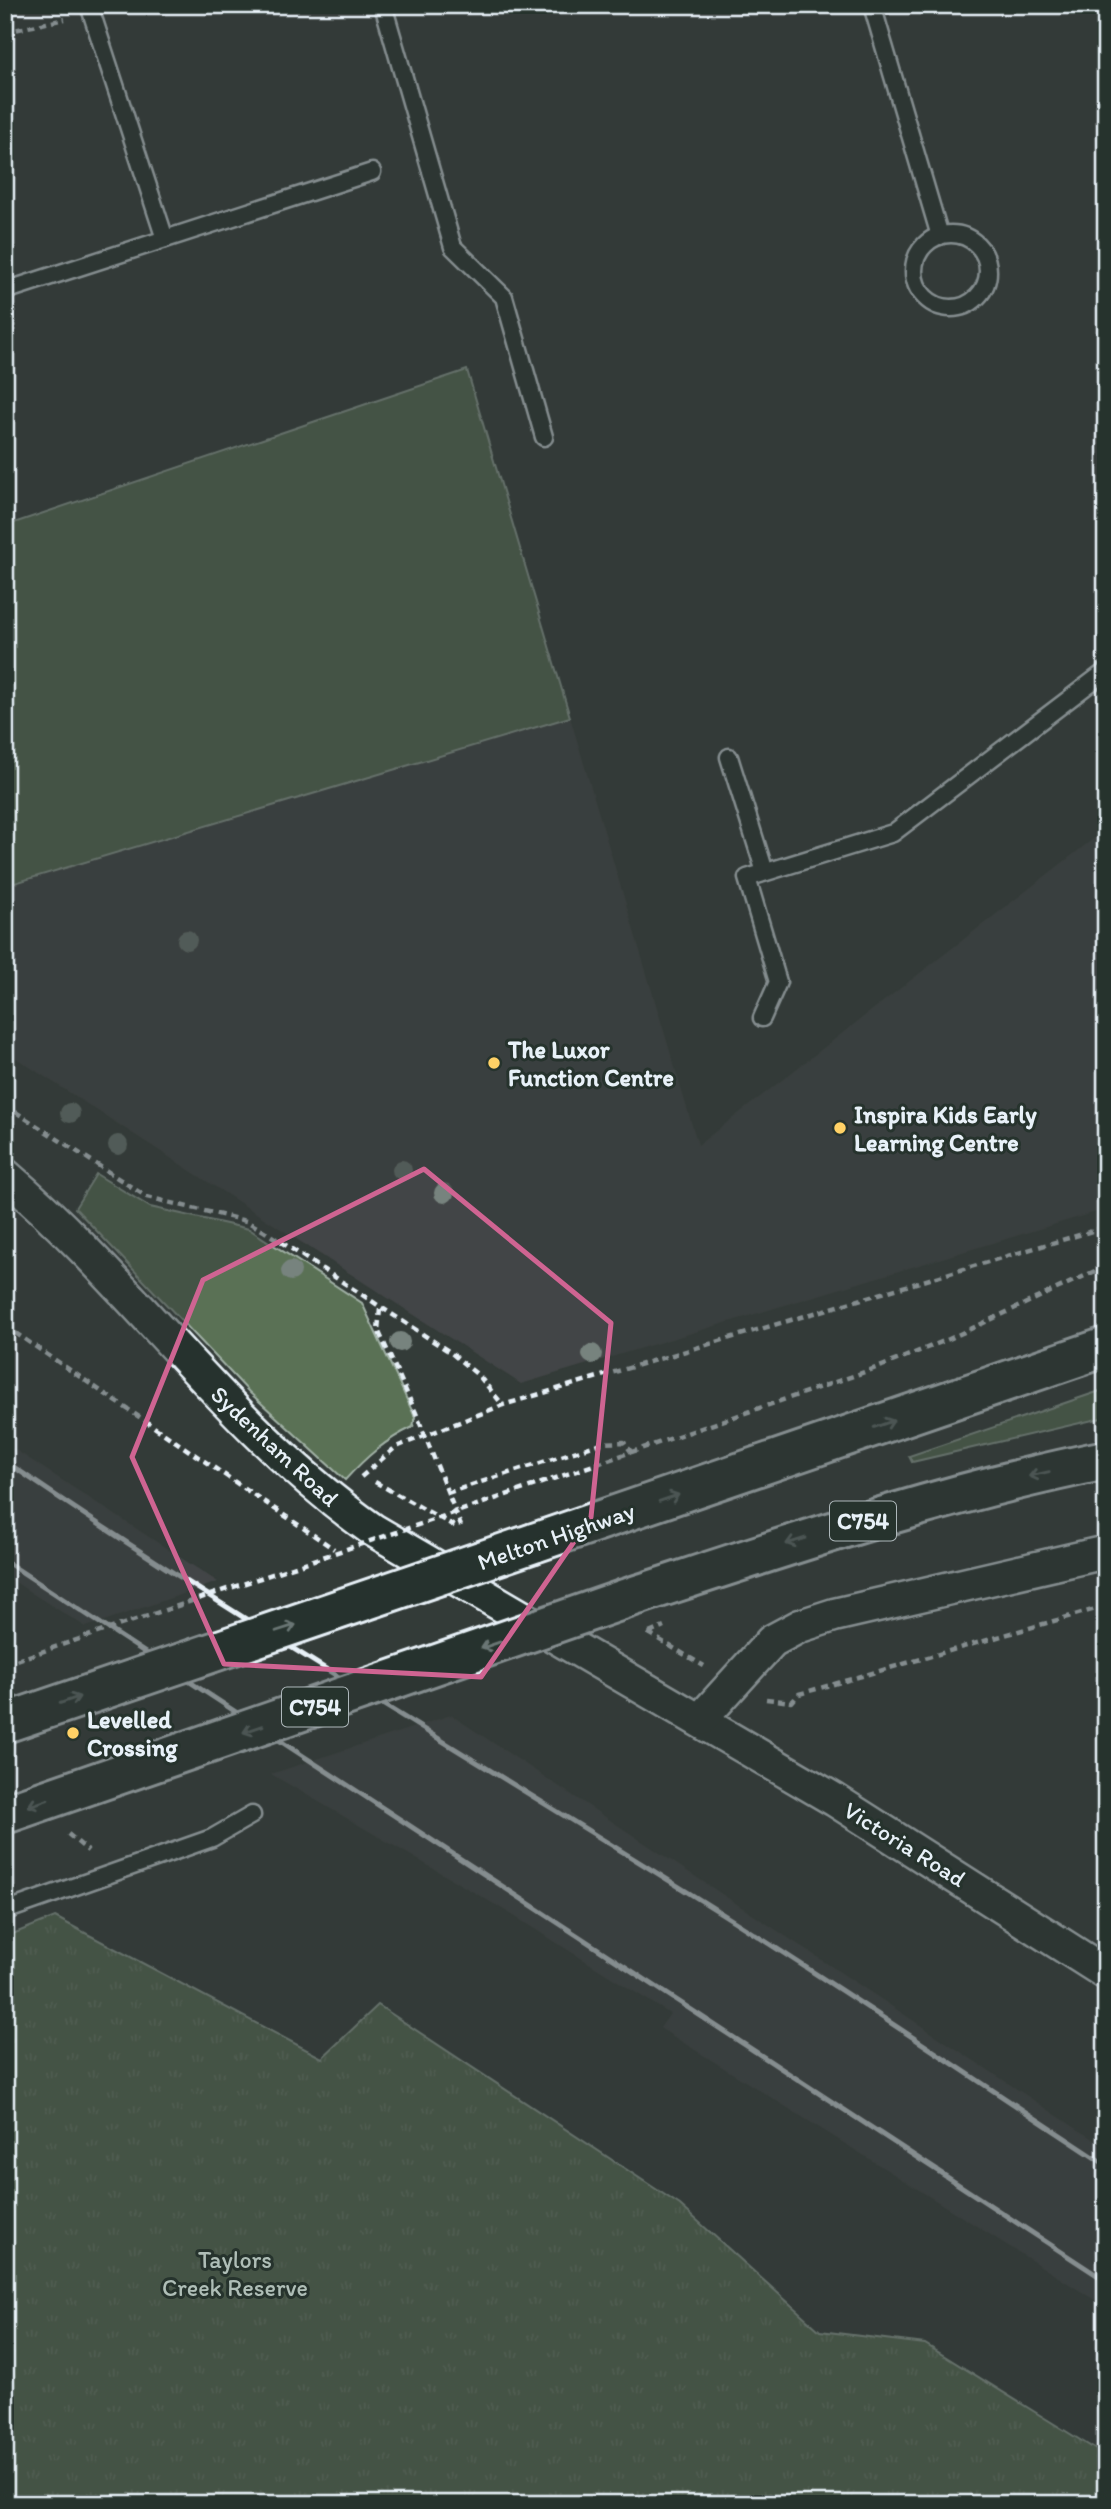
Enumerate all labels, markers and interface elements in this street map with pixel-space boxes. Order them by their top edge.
place label: The Luxor Function Centre [507,1035,674,1092]
marker: The Luxor Function Centre [486,1055,502,1071]
place label: Inspira Kids Early Learning Centre [854,1100,1037,1158]
marker: Inspira Kids Early Learning Centre [832,1120,848,1136]
street label: Sydenham Road [205,1379,345,1513]
one-way arrow [873,1417,895,1430]
one-way arrow [1028,1467,1051,1481]
one-way arrow [657,1491,679,1503]
street label: Melton Highway [474,1496,638,1576]
road number: C754 [830,1502,896,1540]
one-way arrow [785,1535,807,1548]
one-way arrow [274,1621,296,1633]
one-way arrow [480,1640,502,1652]
road number: C754 [282,1688,348,1726]
one-way arrow [58,1693,80,1705]
place label: Levelled Crossing [87,1705,178,1763]
one-way arrow [243,1723,264,1736]
marker: Levelled Crossing [65,1725,81,1741]
street label: Victoria Road [839,1795,971,1893]
one-way arrow [27,1797,49,1810]
park label: Taylors Creek Reserve [162,2245,308,2302]

